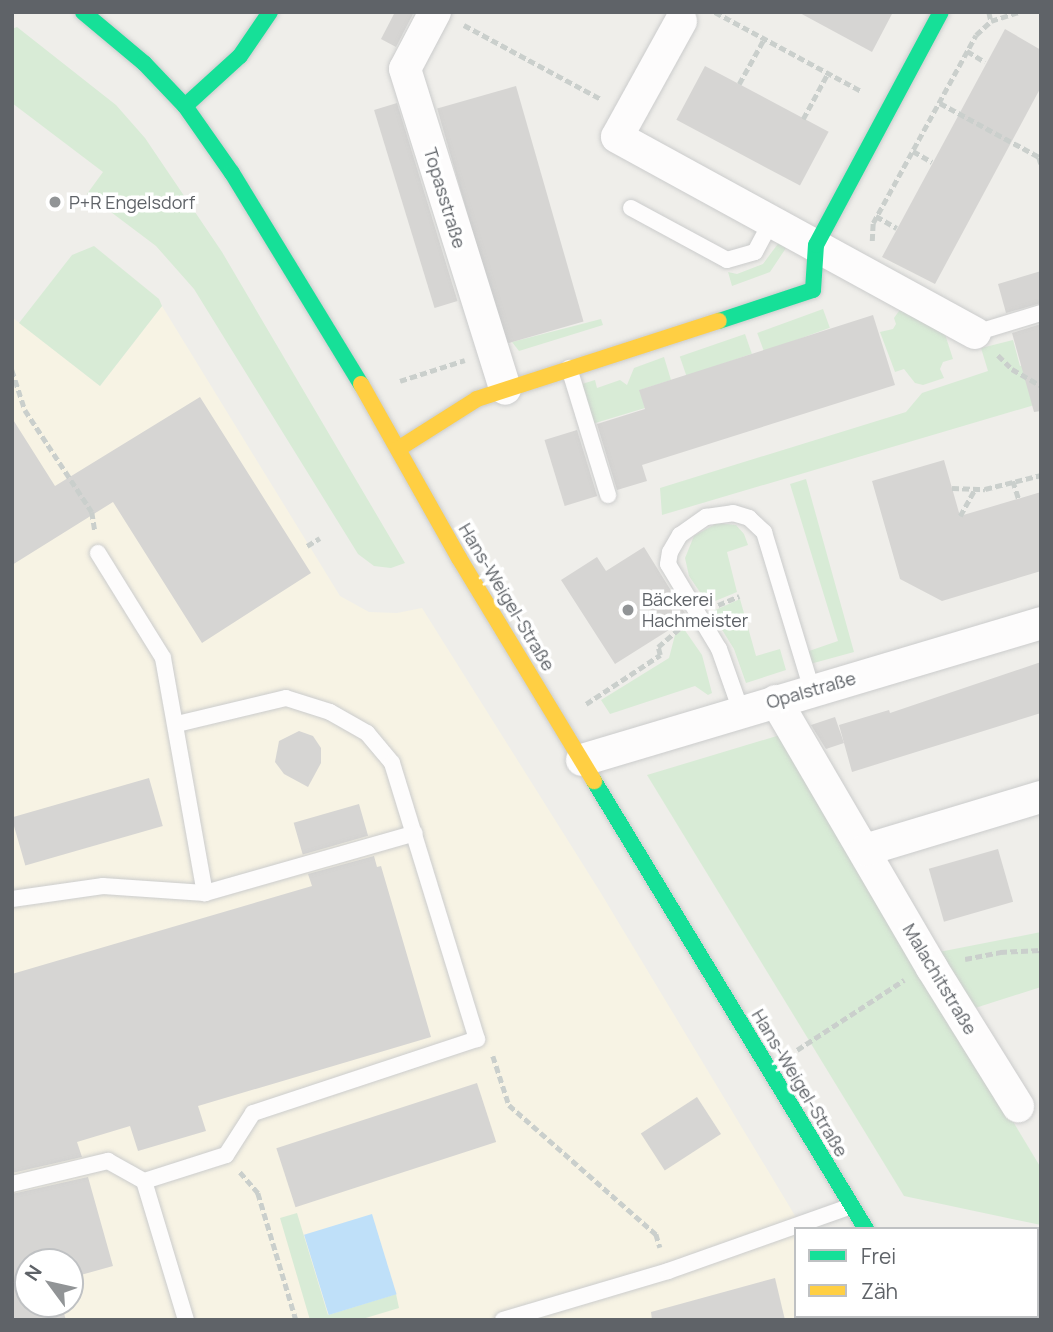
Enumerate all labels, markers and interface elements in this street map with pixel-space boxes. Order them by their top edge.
street label: Topasstraße [419,145,471,251]
place label: P+R Engelsdorf [69,191,195,213]
marker: P+R Engelsdorf [47,194,63,210]
street label: Hans-Weigel-Straße [454,519,560,675]
place label: Bäckerei Hachmeister [642,589,748,632]
marker: Bäckerei Hachmeister [620,602,636,618]
street label: Opalstraße [764,667,858,713]
street label: Malachitstraße [898,920,982,1038]
street label: Hans-Weigel-Straße [747,1005,853,1161]
legend [794,1227,1039,1318]
text: Frei [861,1242,896,1270]
north arrow [14,1248,84,1318]
text: N [18,1260,48,1285]
text: Zäh [861,1277,898,1305]

